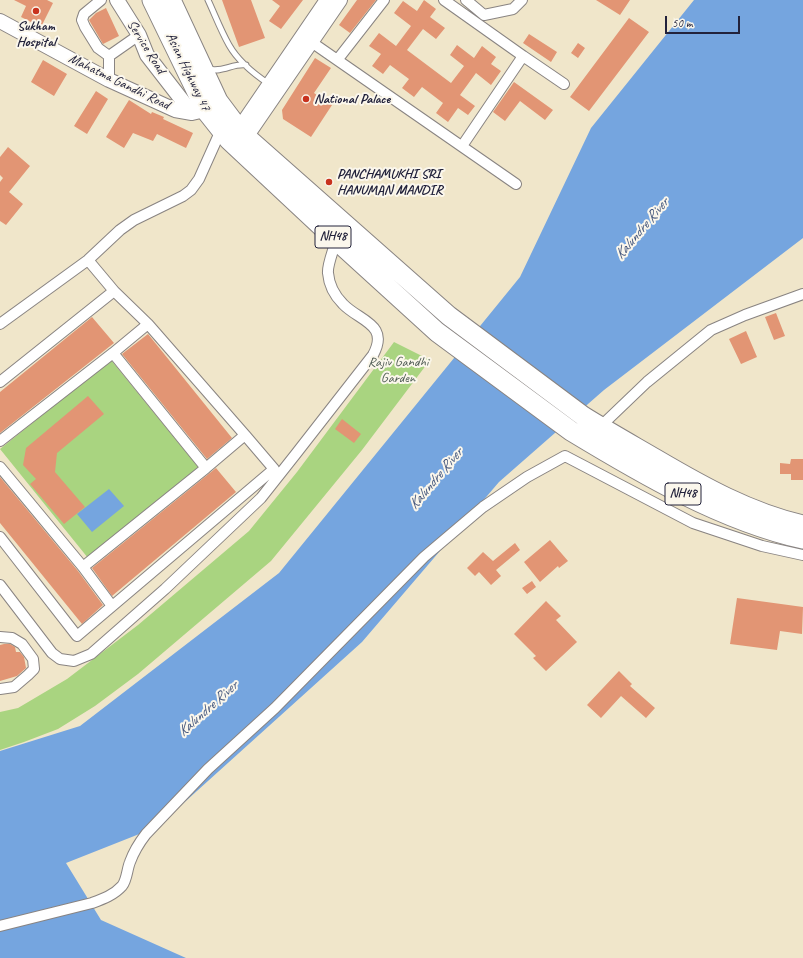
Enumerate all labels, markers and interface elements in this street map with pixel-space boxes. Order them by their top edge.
marker: Sukham Hospital [31,6,41,16]
scale bar [667,8,742,34]
text: 50 m [672,15,692,31]
street label: Service Road [123,17,169,77]
place label: Sukham Hospital [16,18,56,50]
street label: Asian Highway 47 [162,30,214,114]
street label: Mahatma Gandhi Road [66,50,172,114]
place label: National Palace [314,91,390,107]
marker: National Palace [301,94,311,104]
place label: PANCHAMUKHI SRI HANUMAN MANDIR [337,166,442,198]
marker: PANCHAMUKHI SRI HANUMAN MANDIR [324,177,334,187]
water label: Kalundre River [611,195,673,263]
road number: NH48 [315,226,351,248]
park label: Rajiv Gandhi Garden [368,354,428,386]
water label: Kalundre River [405,445,467,513]
road number: NH48 [665,483,701,505]
water label: Kalundre River [174,677,242,741]

